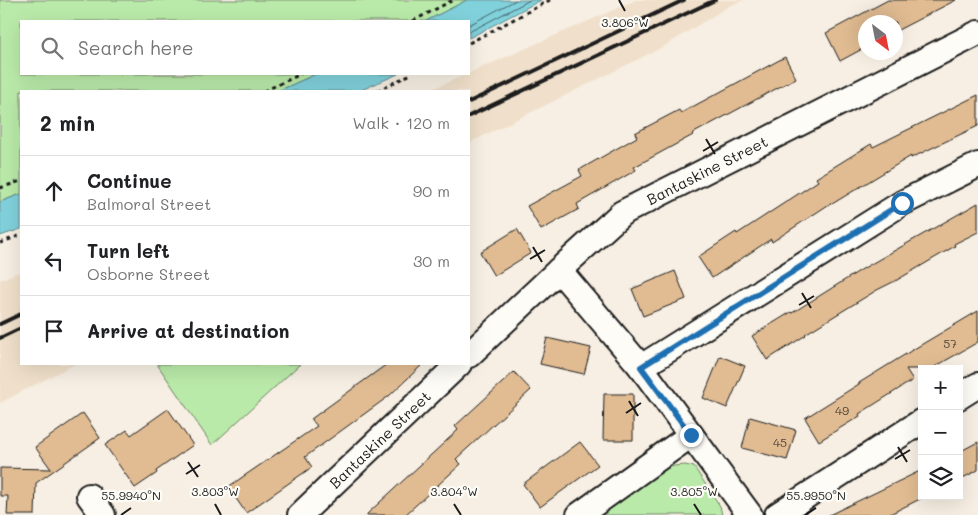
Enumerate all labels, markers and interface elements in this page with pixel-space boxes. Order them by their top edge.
text: 3.806°W [601,14,649,30]
north arrow [858,15,903,60]
search box [20,20,470,75]
icon: search [38,34,66,62]
text: Search here [78,35,194,60]
text: 2 min [40,109,95,136]
text: Walk · 120 m [352,112,450,133]
street label: Bantaskine Street [643,131,771,209]
text: Continue [87,168,172,193]
icon: ahead [40,177,68,205]
text: 90 m [413,180,450,201]
route start [891,192,914,215]
text: Balmoral Street [87,193,211,214]
text: Turn left [87,238,170,263]
icon: left [40,247,68,275]
text: 30 m [413,250,450,271]
text: Osborne Street [87,263,210,284]
icon: arrive [40,317,68,345]
text: Arrive at destination [87,318,290,343]
house number: 57 [943,335,957,351]
map controls [918,365,963,500]
button: + [918,365,963,410]
street label: Bantaskine Street [325,386,435,492]
house number: 49 [835,402,849,418]
button: − [918,410,963,455]
route end [680,424,703,447]
house number: 45 [773,434,787,450]
button: layers [918,455,963,500]
text: 3.803°W [191,483,239,499]
text: 3.804°W [430,483,478,499]
text: 3.805°W [670,483,718,499]
text: 55.9940°N [101,487,161,503]
text: 55.9950°N [786,487,846,503]

